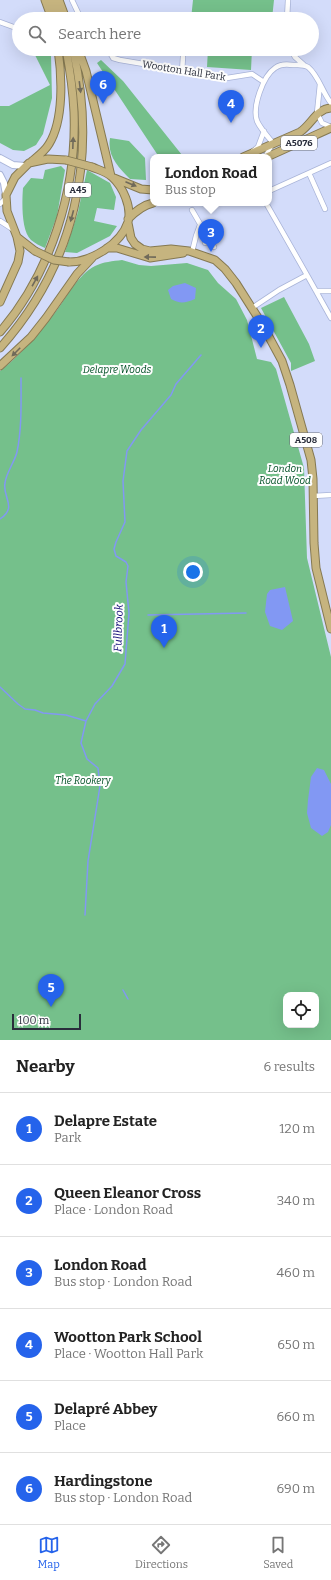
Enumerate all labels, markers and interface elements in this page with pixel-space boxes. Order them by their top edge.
search box [12,12,319,56]
icon: search [26,23,48,45]
text: Search here [58,25,141,43]
street label: Wootton Hall Park [141,58,227,84]
pin: 6 [90,71,116,104]
one-way arrow [77,81,83,93]
pin: 4 [218,90,244,123]
one-way arrow [70,136,76,149]
road number: A5076 [281,136,317,150]
popup [150,154,272,206]
text: London Road [165,164,257,182]
one-way arrow [125,181,137,188]
text: Bus stop [165,182,216,197]
road number: A45 [65,183,91,197]
one-way arrow [69,210,75,222]
pin: 3 [198,219,224,252]
one-way arrow [144,254,157,260]
one-way arrow [31,275,38,286]
pin: 2 [248,315,274,348]
one-way arrow [11,347,21,357]
park label: Delapre Woods [83,364,152,376]
road number: A508 [290,433,322,447]
park label: London Road Wood [259,463,311,487]
your location [183,562,203,582]
water label: Fullbrook [111,603,126,652]
pin: 1 [151,615,177,648]
park label: The Rookery [55,775,112,787]
pin: 5 [38,974,64,1007]
map controls [283,992,319,1028]
button: locate [283,992,319,1028]
scale bar [12,1012,81,1031]
text: 100 m [18,1014,49,1027]
text: Nearby [16,1056,75,1077]
text: 6 results [263,1059,315,1074]
text: Delapre Estate [54,1112,157,1130]
text: 1 [26,1121,32,1136]
text: 120 m [279,1121,315,1136]
text: Park [54,1130,81,1145]
text: Queen Eleanor Cross [54,1184,201,1202]
text: 2 [25,1193,33,1208]
text: 340 m [277,1193,315,1208]
text: Place · London Road [54,1202,173,1217]
text: London Road [54,1256,147,1274]
text: 3 [25,1265,33,1280]
text: 460 m [276,1265,315,1280]
text: Bus stop · London Road [54,1274,192,1289]
text: Wootton Park School [54,1328,202,1346]
text: 4 [25,1337,33,1352]
text: 650 m [277,1337,315,1352]
text: Place · Wootton Hall Park [54,1346,203,1361]
text: Delapré Abbey [54,1400,157,1418]
text: 5 [25,1409,33,1424]
text: 660 m [276,1409,315,1424]
text: Place [54,1418,86,1433]
text: Hardingstone [54,1472,152,1490]
text: 6 [25,1481,33,1496]
text: 690 m [276,1481,315,1496]
text: Bus stop · London Road [54,1490,192,1505]
tab: Map [38,1534,60,1571]
tab: Directions [135,1534,188,1571]
tab: Saved [263,1534,293,1571]

